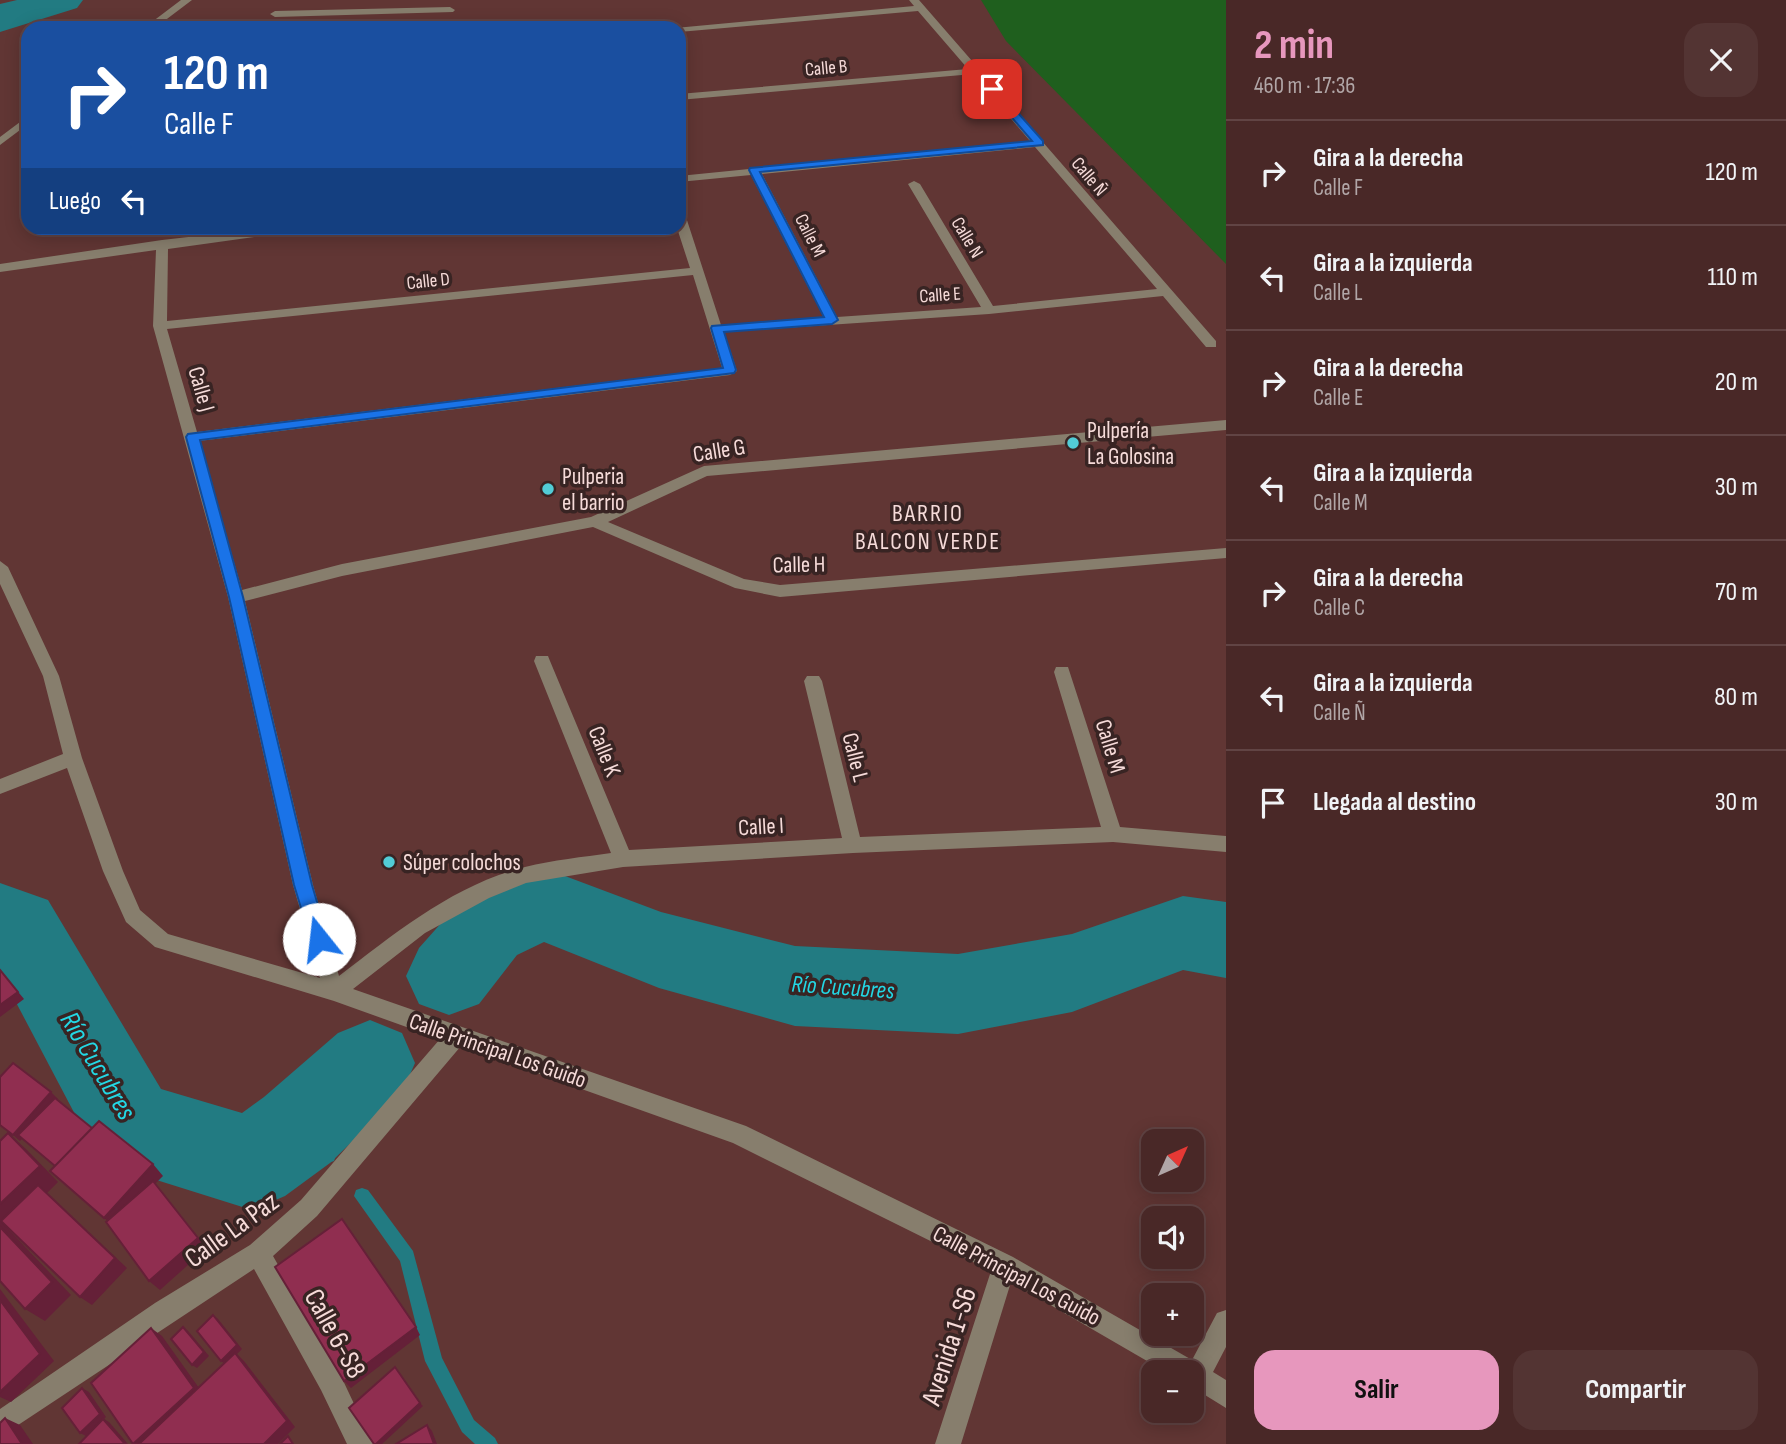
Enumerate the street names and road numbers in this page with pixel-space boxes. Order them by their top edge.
street label: Calle B [804,55,848,82]
street label: Calle Ñ [1066,153,1112,201]
street label: Calle M [789,210,830,261]
street label: Calle N [946,213,988,262]
street label: Calle D [405,268,451,295]
street label: Calle E [918,283,962,308]
street label: Calle J [181,363,221,415]
street label: Calle G [691,433,747,469]
street label: Calle H [772,551,826,579]
street label: Calle M [1089,716,1131,777]
street label: Calle K [581,722,627,781]
street label: Calle L [835,730,875,785]
street label: Calle I [737,812,785,842]
street label: Calle Principal Los Guido [405,1008,590,1094]
street label: Calle La Paz [179,1185,285,1275]
street label: Calle Principal Los Guido [928,1220,1105,1332]
street label: Calle 6-S8 [297,1283,373,1384]
street label: Avenida 1-S6 [915,1283,984,1410]

